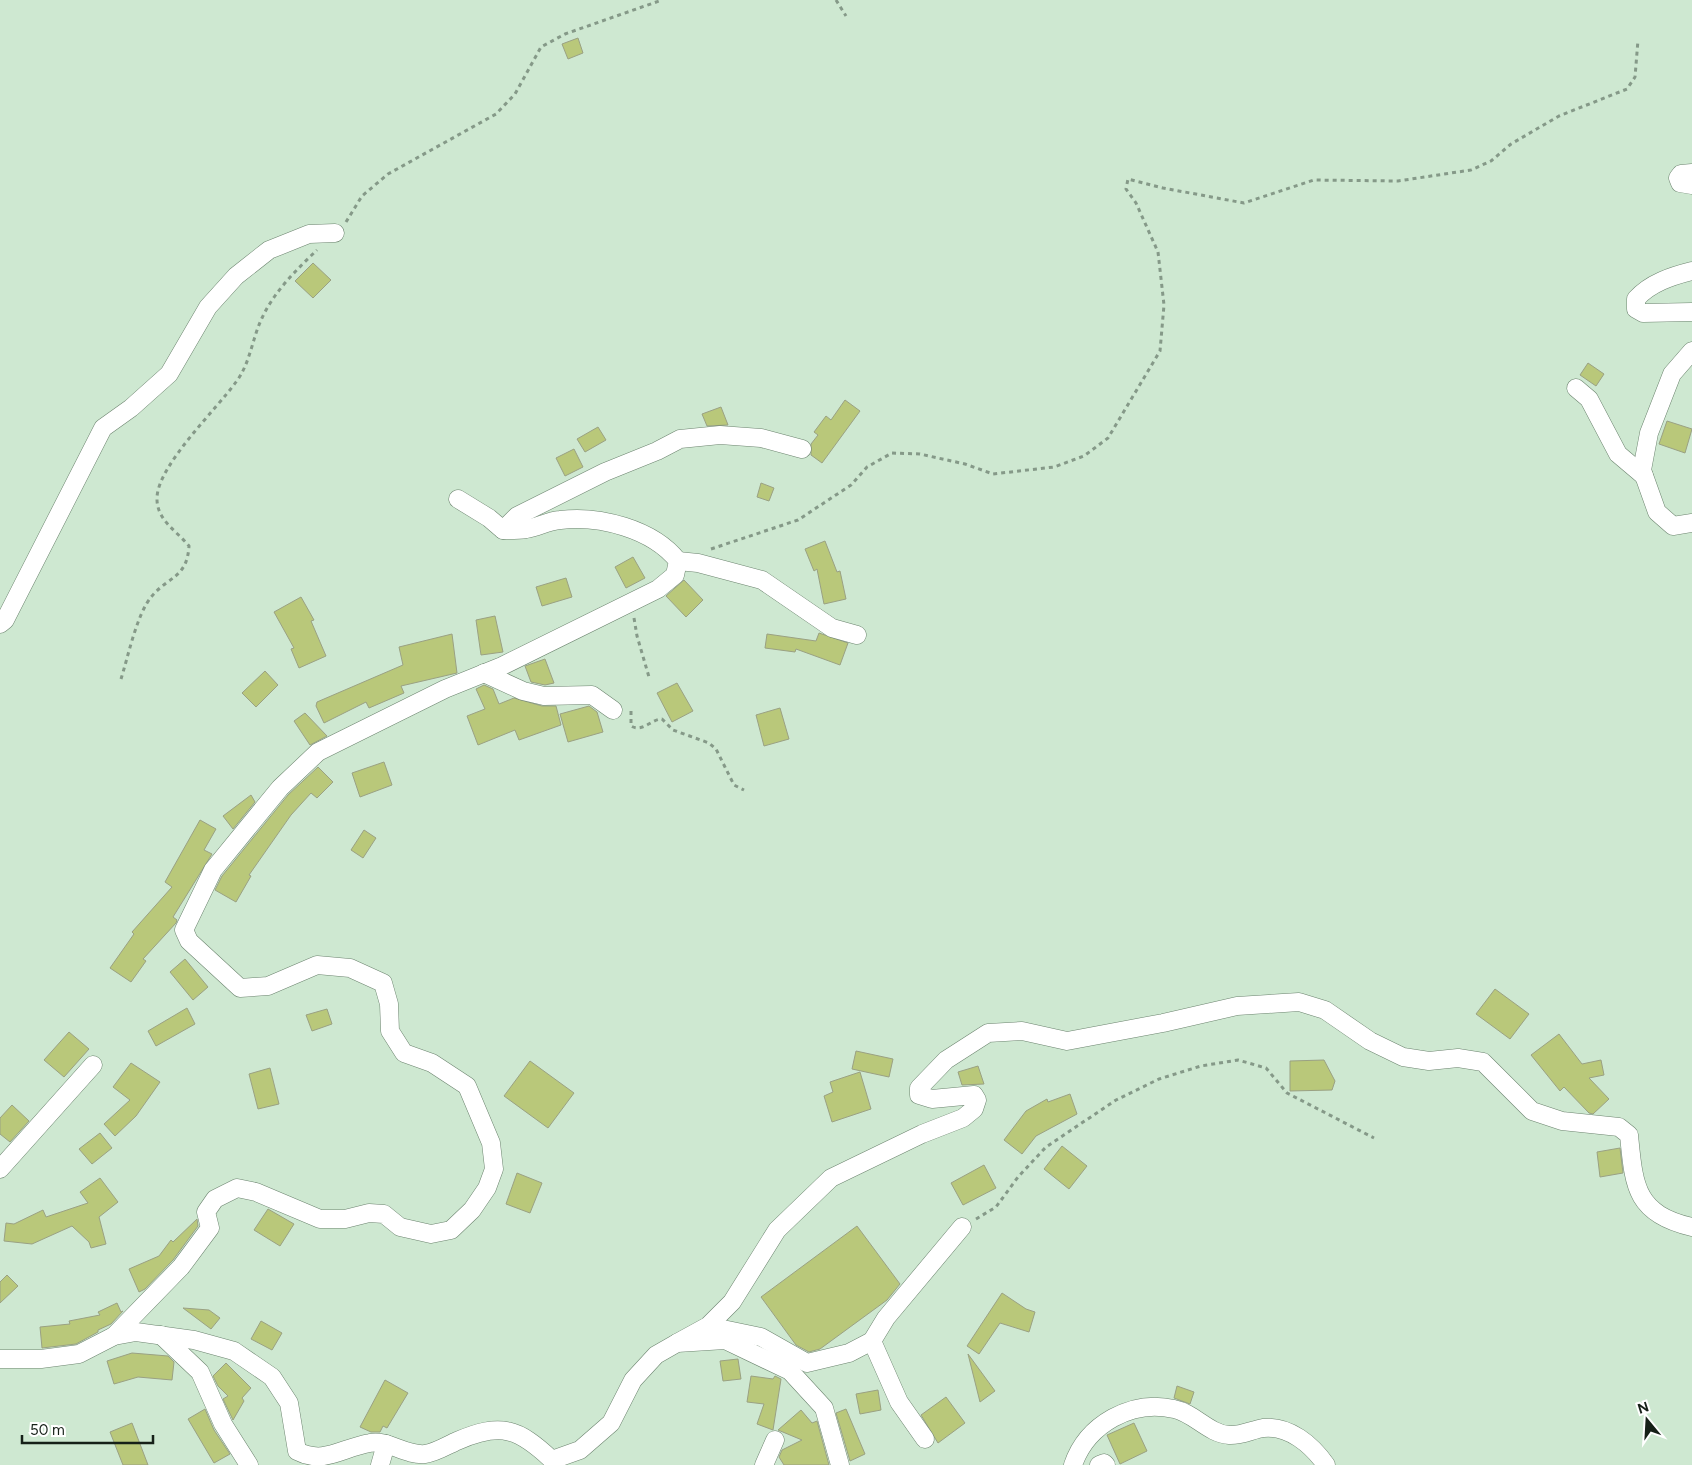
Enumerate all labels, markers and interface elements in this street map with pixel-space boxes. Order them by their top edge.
north arrow [1622,1395,1672,1445]
text: N [1635,1398,1651,1418]
scale bar [22,1412,154,1444]
text: 50 m [30,1421,65,1439]

